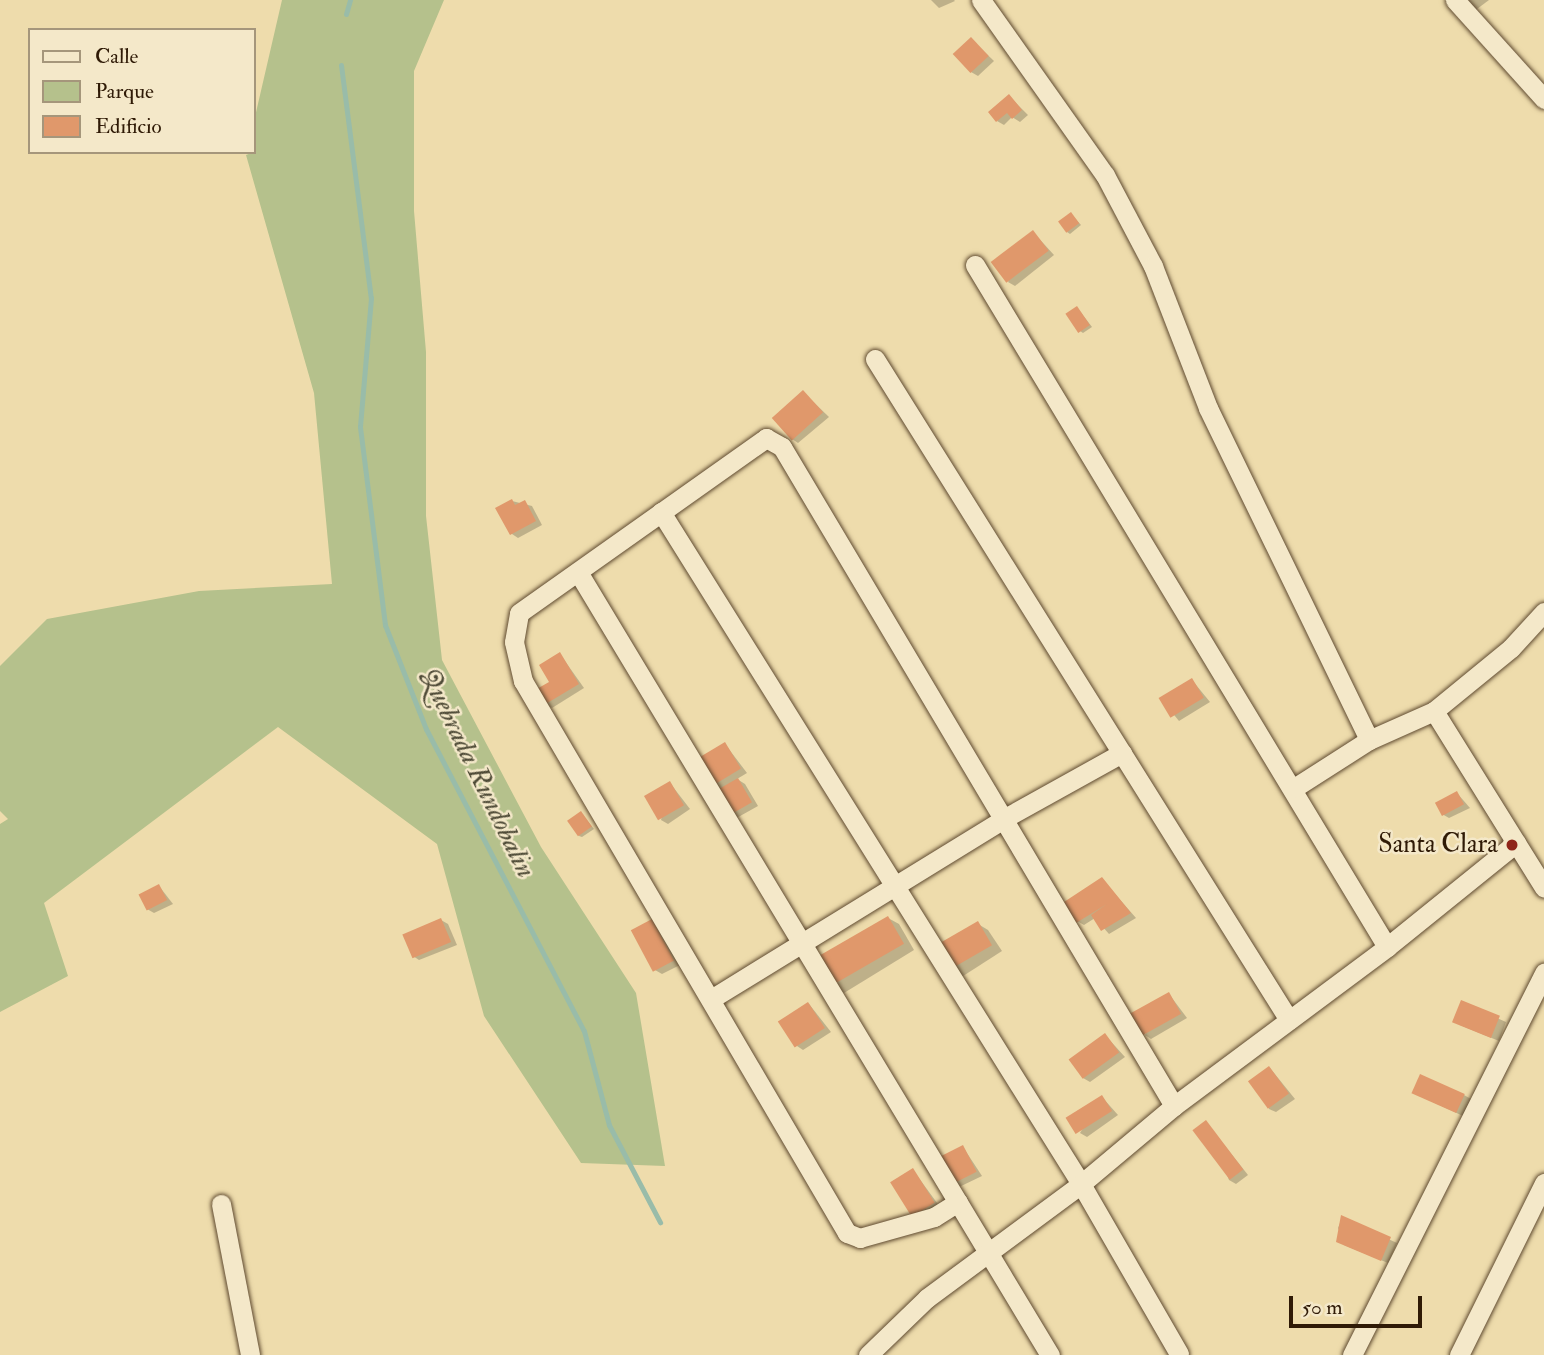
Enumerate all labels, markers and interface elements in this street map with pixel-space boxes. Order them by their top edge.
legend [28,28,256,154]
text: Calle [95,43,138,70]
text: Parque [95,78,154,105]
text: Edificio [95,113,162,140]
water label: Quebrada Rundobalin [412,663,542,883]
place label: Santa Clara [1378,829,1498,861]
marker: Santa Clara [1504,837,1520,853]
scale bar [1292,1282,1425,1326]
text: 50 m [1302,1294,1343,1321]

